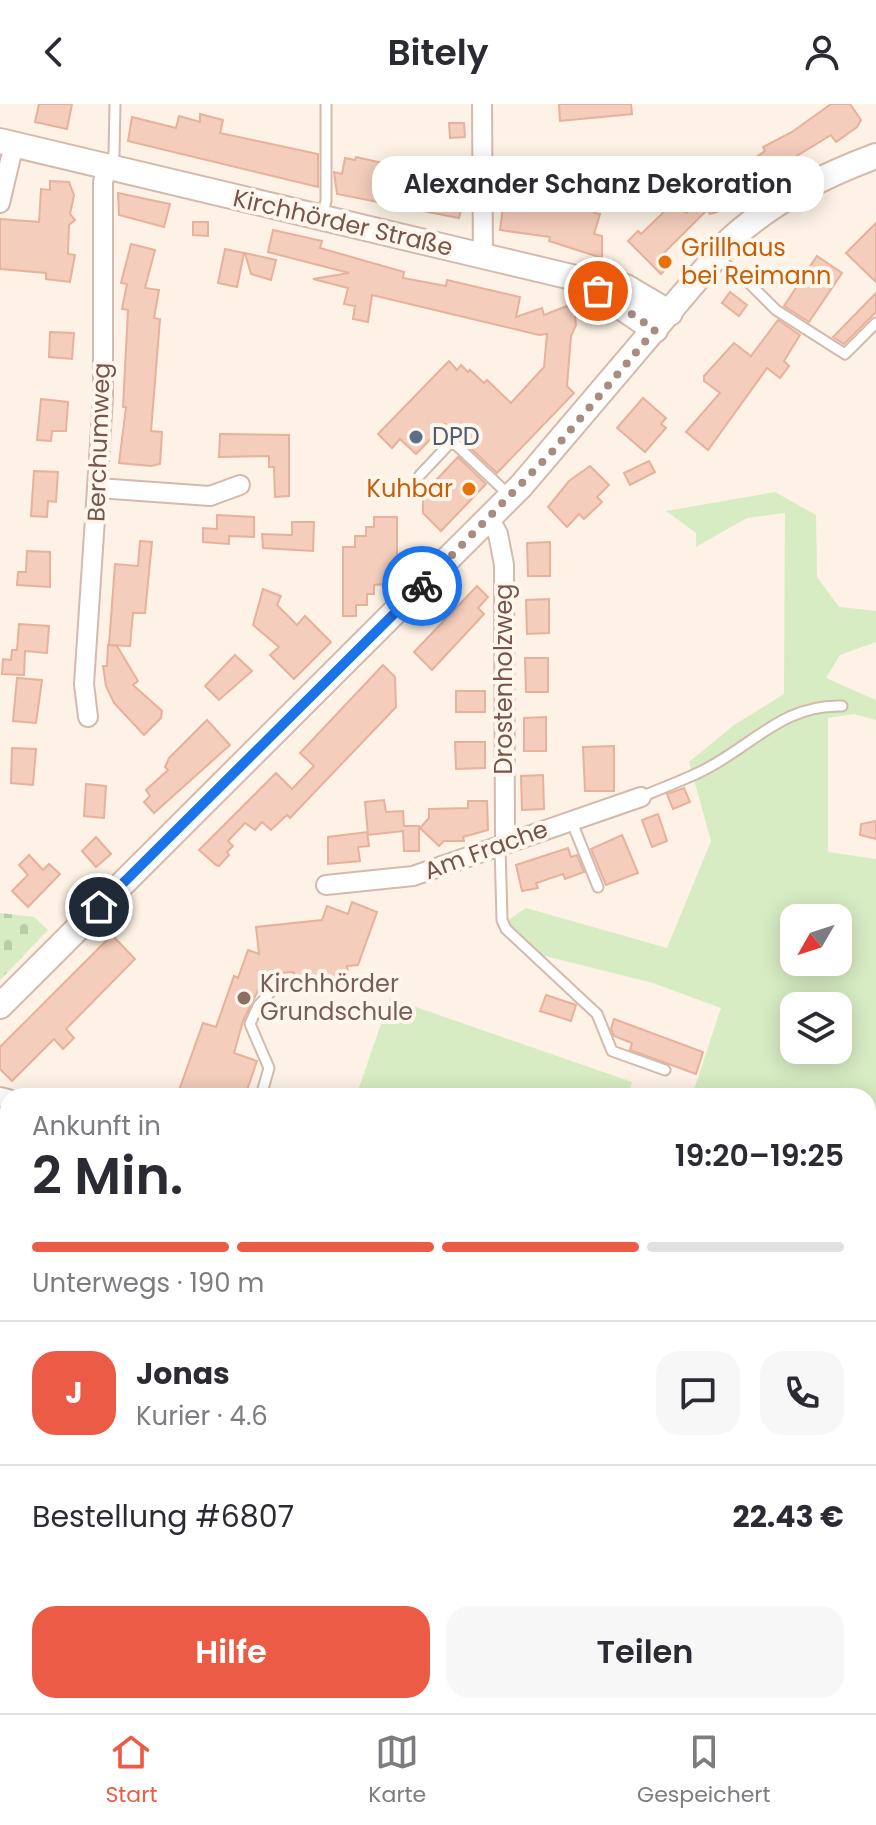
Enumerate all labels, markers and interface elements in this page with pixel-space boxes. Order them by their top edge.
text: Bitely [387,27,489,78]
icon: back [32,30,76,74]
icon: person [800,30,844,74]
callout: Alexander Schanz Dekoration [372,155,824,211]
text: Alexander Schanz Dekoration [403,166,793,202]
street label: Kirchhörder Straße [230,181,456,264]
place label: Grillhaus bei Reimann [681,231,831,292]
marker: Grillhaus bei Reimann [656,253,674,271]
pin [564,257,632,325]
icon: bag [576,269,620,313]
street label: Berchumweg [79,362,118,522]
place label: DPD [432,420,480,453]
marker: DPD [407,428,425,446]
place label: Kuhbar [367,472,453,505]
marker: Kuhbar [460,480,478,498]
courier [382,546,462,626]
icon: bike [400,564,444,608]
street label: Drostenholzweg [487,583,520,775]
street label: Am Frache [419,812,552,887]
pin [65,873,133,941]
icon: home [77,885,121,929]
north arrow [780,904,852,976]
map controls [780,904,852,1064]
place label: Kirchhörder Grundschule [260,967,413,1028]
marker: Kirchhörder Grundschule [235,989,253,1007]
button: layers [780,992,852,1064]
text: Ankunft in [32,1108,161,1144]
text: 19:20–19:25 [675,1134,844,1177]
text: 2 Min. [32,1139,183,1212]
text: Unterwegs · 190 m [32,1265,264,1301]
button: chat [656,1351,740,1435]
button: phone [760,1351,844,1435]
text: Jonas [136,1352,230,1395]
text: J [65,1371,83,1414]
text: Kurier · 4.6 [136,1398,268,1434]
text: Bestellung #6807 [32,1495,294,1538]
text: 22.43 € [733,1495,844,1538]
button: Hilfe [32,1606,430,1698]
button: Teilen [446,1606,844,1698]
tab: Start [105,1730,157,1811]
tab: Karte [368,1730,426,1811]
tab: Gespeichert [637,1730,771,1811]

